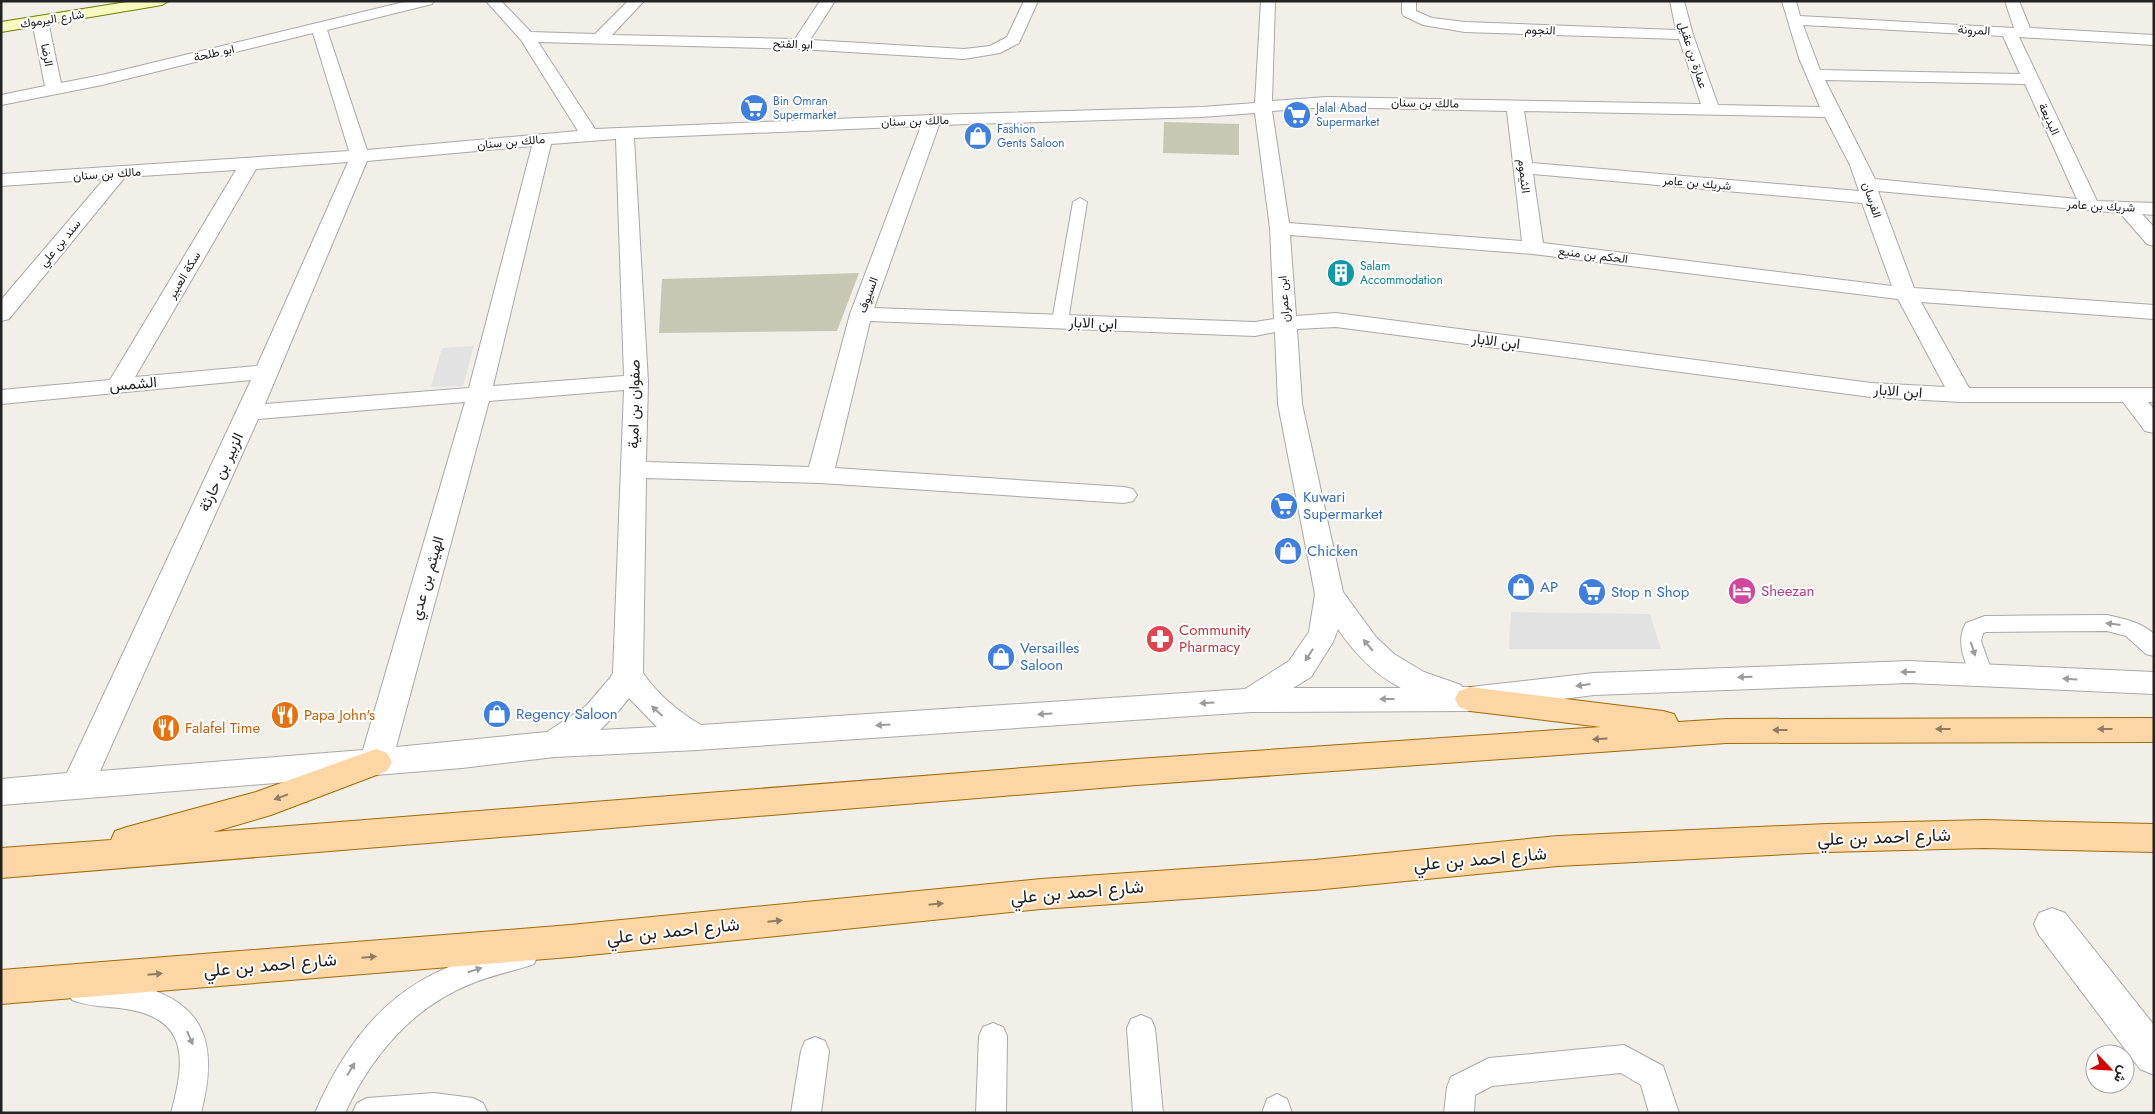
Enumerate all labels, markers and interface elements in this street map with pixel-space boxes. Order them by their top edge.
street label: شارع اليرموك [19,5,85,33]
street label: عمارة بن عقيل [1674,19,1712,91]
street label: النجوم [1524,20,1556,40]
street label: المرونة [1957,20,1991,40]
street label: ابو الفتح [773,34,813,54]
street label: ابو طلحة [192,40,236,66]
street label: الرضا [36,42,58,68]
place label: Bin Omran Supermarket [773,92,837,124]
supermarket icon: Bin Omran Supermarket [739,93,769,123]
street label: مالك بن سنان [1391,93,1459,113]
place label: Jalal Abad Supermarket [1314,99,1380,131]
supermarket icon: Jalal Abad Supermarket [1282,100,1312,130]
street label: البديعة [2034,100,2064,138]
street label: مالك بن سنان [881,111,949,131]
place label: Fashion Gents Saloon [997,120,1065,152]
shop icon: Fashion Gents Saloon [963,121,993,151]
street label: مالك بن سنان [476,130,546,154]
street label: الثيموم [1513,158,1535,194]
street label: مالك بن سنان [72,163,142,185]
street label: شريك بن عامر [1661,171,1732,195]
street label: الفرسان [1858,180,1886,220]
street label: شريك بن عامر [2065,195,2136,217]
street label: سند بن علي [35,215,86,271]
street label: الحكم بن منيع [1557,242,1629,268]
street label: سكة العبير [162,248,205,303]
place label: Salam Accommodation [1360,257,1443,289]
building icon: Salam Accommodation [1326,258,1356,288]
street label: السيوف [853,274,883,316]
street label: ابن عمران [1273,275,1295,323]
street label: ابن الابار [1067,311,1118,335]
street label: ابن الابار [1469,327,1522,355]
street label: صفوان بن امية [622,359,646,449]
street label: الشمس [108,371,158,397]
street label: ابن الابار [1872,378,1923,404]
street label: الزبير بن حارثة [193,429,249,515]
place label: Kuwari Supermarket [1303,486,1383,525]
supermarket icon: Kuwari Supermarket [1269,491,1299,521]
street label: الهيثم بن عدي [405,534,451,623]
shop icon: Chicken [1273,536,1303,566]
place label: Chicken [1307,540,1358,562]
shop icon: AP [1506,572,1536,602]
place label: AP [1540,576,1558,598]
hotel icon: Sheezan [1727,576,1757,606]
supermarket icon: Stop n Shop [1577,577,1607,607]
place label: Sheezan [1761,580,1814,602]
place label: Stop n Shop [1611,581,1690,603]
place label: Community Pharmacy [1179,619,1251,658]
one-way arrow [2105,620,2121,628]
pharmacy icon: Community Pharmacy [1145,624,1175,654]
place label: Versailles Saloon [1020,637,1079,676]
one-way arrow [1362,639,1373,652]
shop icon: Versailles Saloon [986,642,1016,672]
one-way arrow [1970,642,1978,657]
one-way arrow [1304,649,1314,662]
one-way arrow [1900,668,1916,676]
one-way arrow [1737,673,1753,681]
one-way arrow [2062,675,2078,683]
one-way arrow [1575,681,1591,689]
one-way arrow [1378,695,1394,703]
shop icon: Regency Saloon [482,699,512,729]
one-way arrow [1199,699,1215,707]
restaurant icon: Papa John's [270,700,300,730]
place label: Regency Saloon [516,703,618,725]
place label: Papa John's [304,704,375,726]
one-way arrow [652,705,664,717]
one-way arrow [1036,710,1052,718]
restaurant icon: Falafel Time [151,713,181,743]
place label: Falafel Time [185,717,260,739]
one-way arrow [874,721,890,729]
one-way arrow [1934,725,1950,733]
one-way arrow [2097,725,2113,733]
one-way arrow [1772,726,1788,734]
one-way arrow [1592,736,1608,744]
one-way arrow [273,794,288,801]
street label: شارع احمد بن علي [1817,822,1951,854]
street label: شارع احمد بن علي [1412,840,1548,880]
street label: شارع احمد بن علي [1009,873,1145,913]
one-way arrow [929,900,945,908]
street label: شارع احمد بن علي [605,911,741,953]
one-way arrow [767,916,783,924]
street label: شارع احمد بن علي [202,946,338,986]
one-way arrow [361,953,377,961]
one-way arrow [468,966,483,974]
one-way arrow [147,970,163,978]
one-way arrow [186,1031,194,1045]
north arrow [2085,1044,2135,1094]
one-way arrow [347,1063,356,1076]
text: ش [2109,1063,2134,1087]

